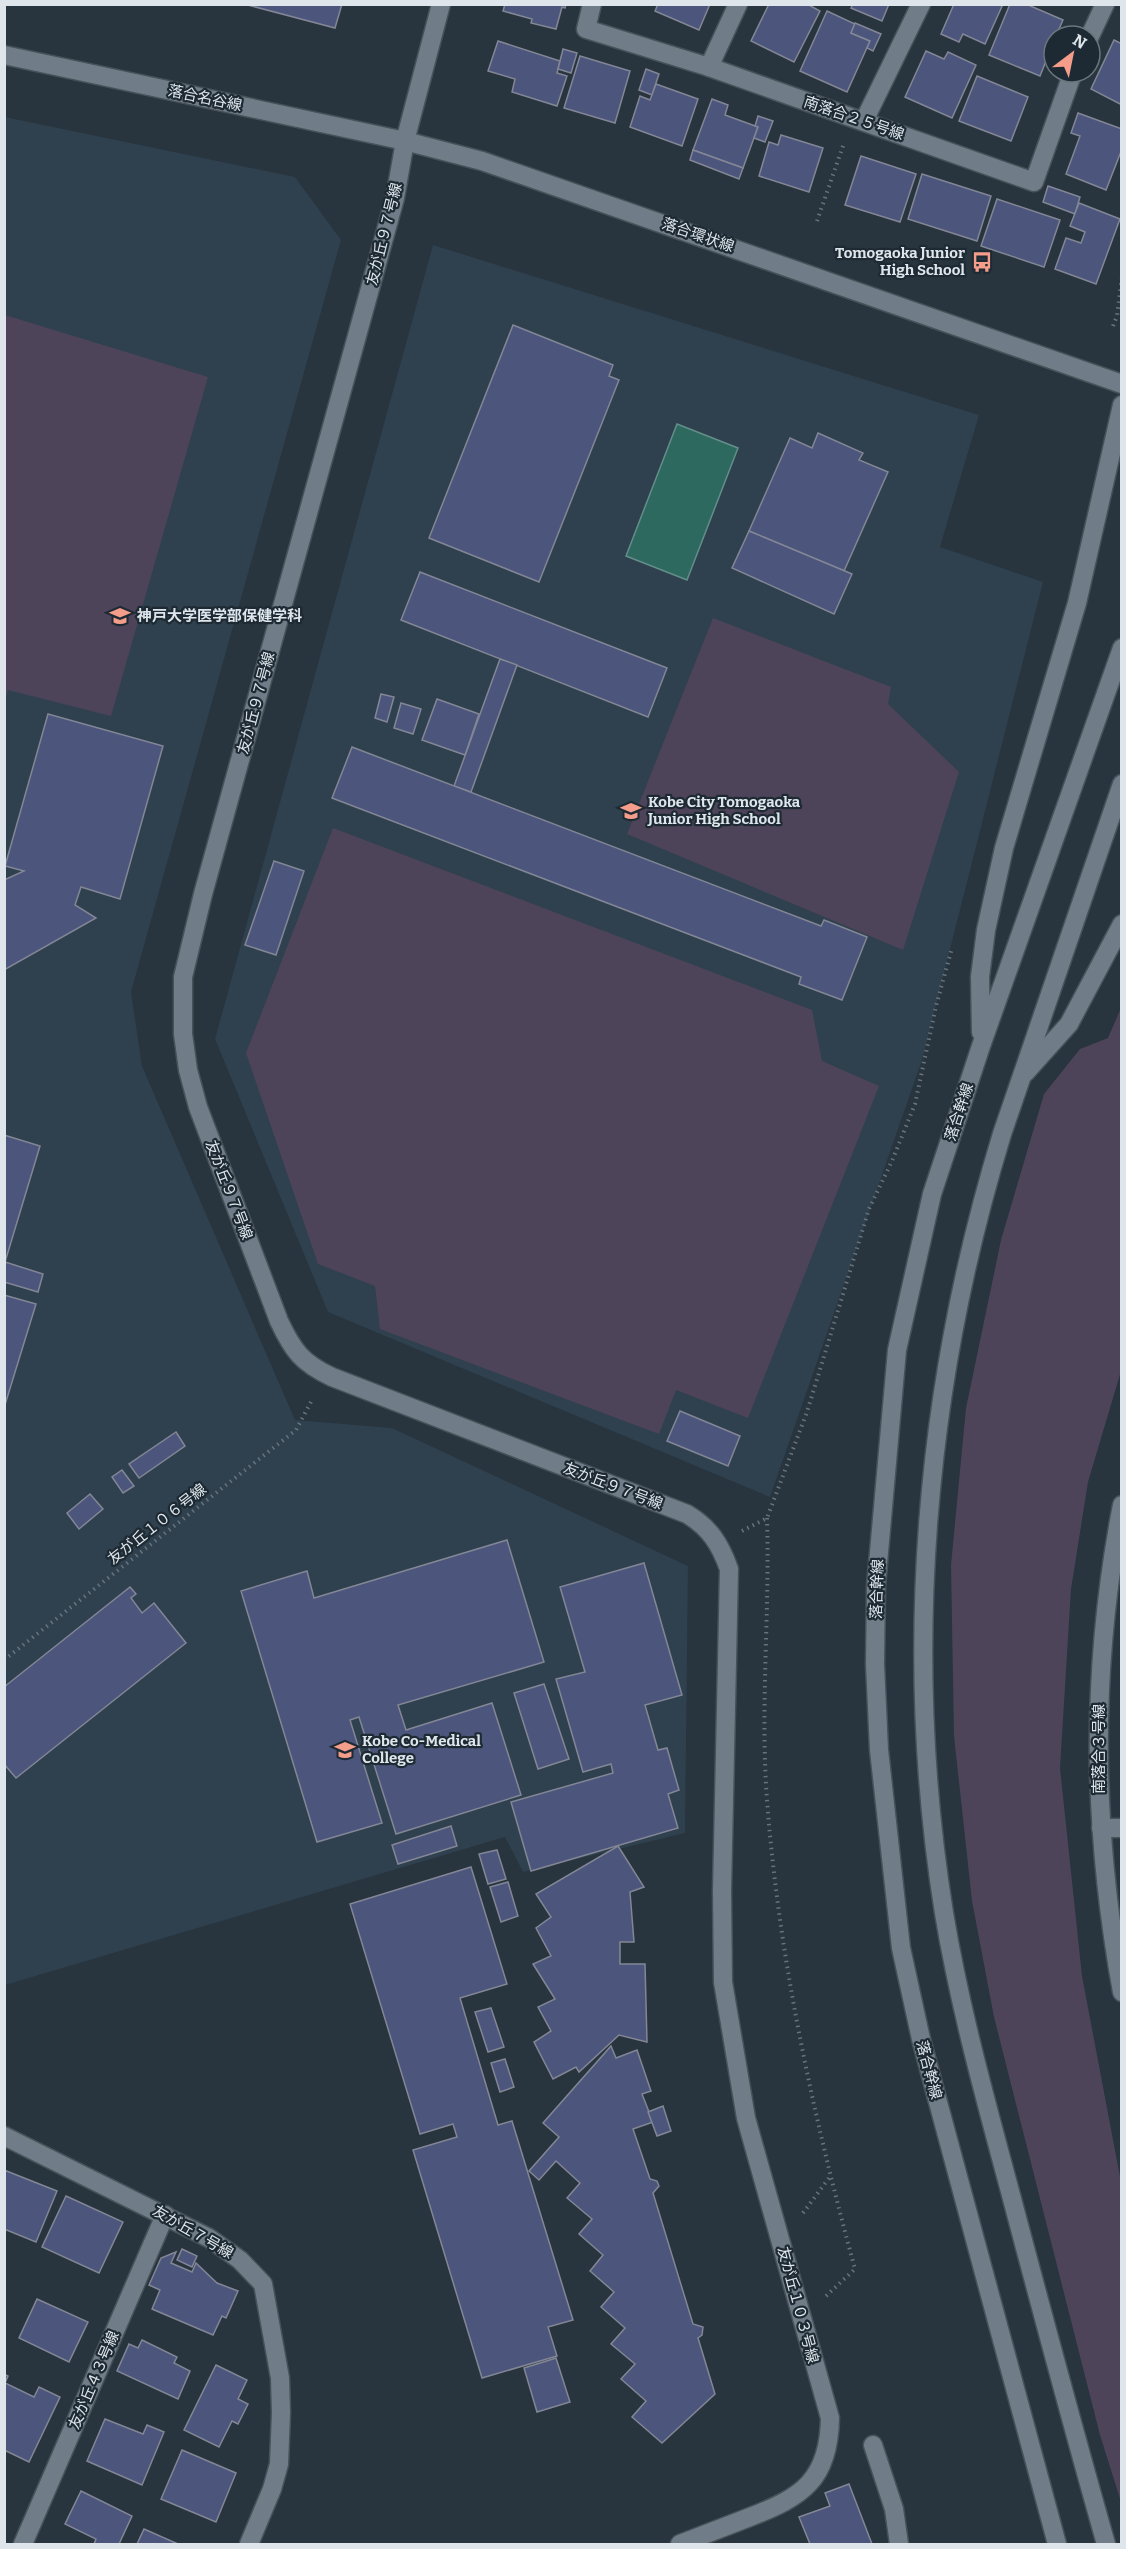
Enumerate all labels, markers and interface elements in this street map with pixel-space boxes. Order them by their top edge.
north arrow [1042,24,1102,84]
text: N [1069,30,1090,53]
street label: 落合名谷線 [166,81,244,115]
street label: 南落合２５号線 [801,92,907,144]
street label: 友が丘９７号線 [363,181,405,287]
street label: 落合環状線 [660,214,736,256]
place label: Tomogaoka Junior High School [835,244,965,279]
bus stop icon: Tomogaoka Junior High School [970,250,994,274]
school or university icon: 神戸大学医学部保健学科 [108,604,132,628]
place label: 神戸大学医学部保健学科 [136,607,302,625]
street label: 友が丘９７号線 [234,650,278,756]
place label: Kobe City Tomogaoka Junior High School [647,793,801,828]
school or university icon: Kobe City Tomogaoka Junior High School [619,799,643,823]
street label: 落合幹線 [941,1081,977,1143]
street label: 友が丘９７号線 [202,1138,256,1242]
street label: 友が丘９７号線 [561,1459,665,1513]
street label: 友が丘１０６号線 [104,1480,210,1568]
street label: 落合幹線 [867,1559,887,1619]
street label: 南落合３号線 [1090,1704,1108,1794]
place label: Kobe Co-Medical College [362,1732,481,1767]
school or university icon: Kobe Co-Medical College [333,1738,357,1762]
street label: 落合幹線 [913,2039,945,2101]
street label: 友が丘７号線 [150,2202,236,2262]
street label: 友が丘１０３号線 [774,2245,822,2365]
street label: 友が丘４３号線 [65,2328,123,2432]

